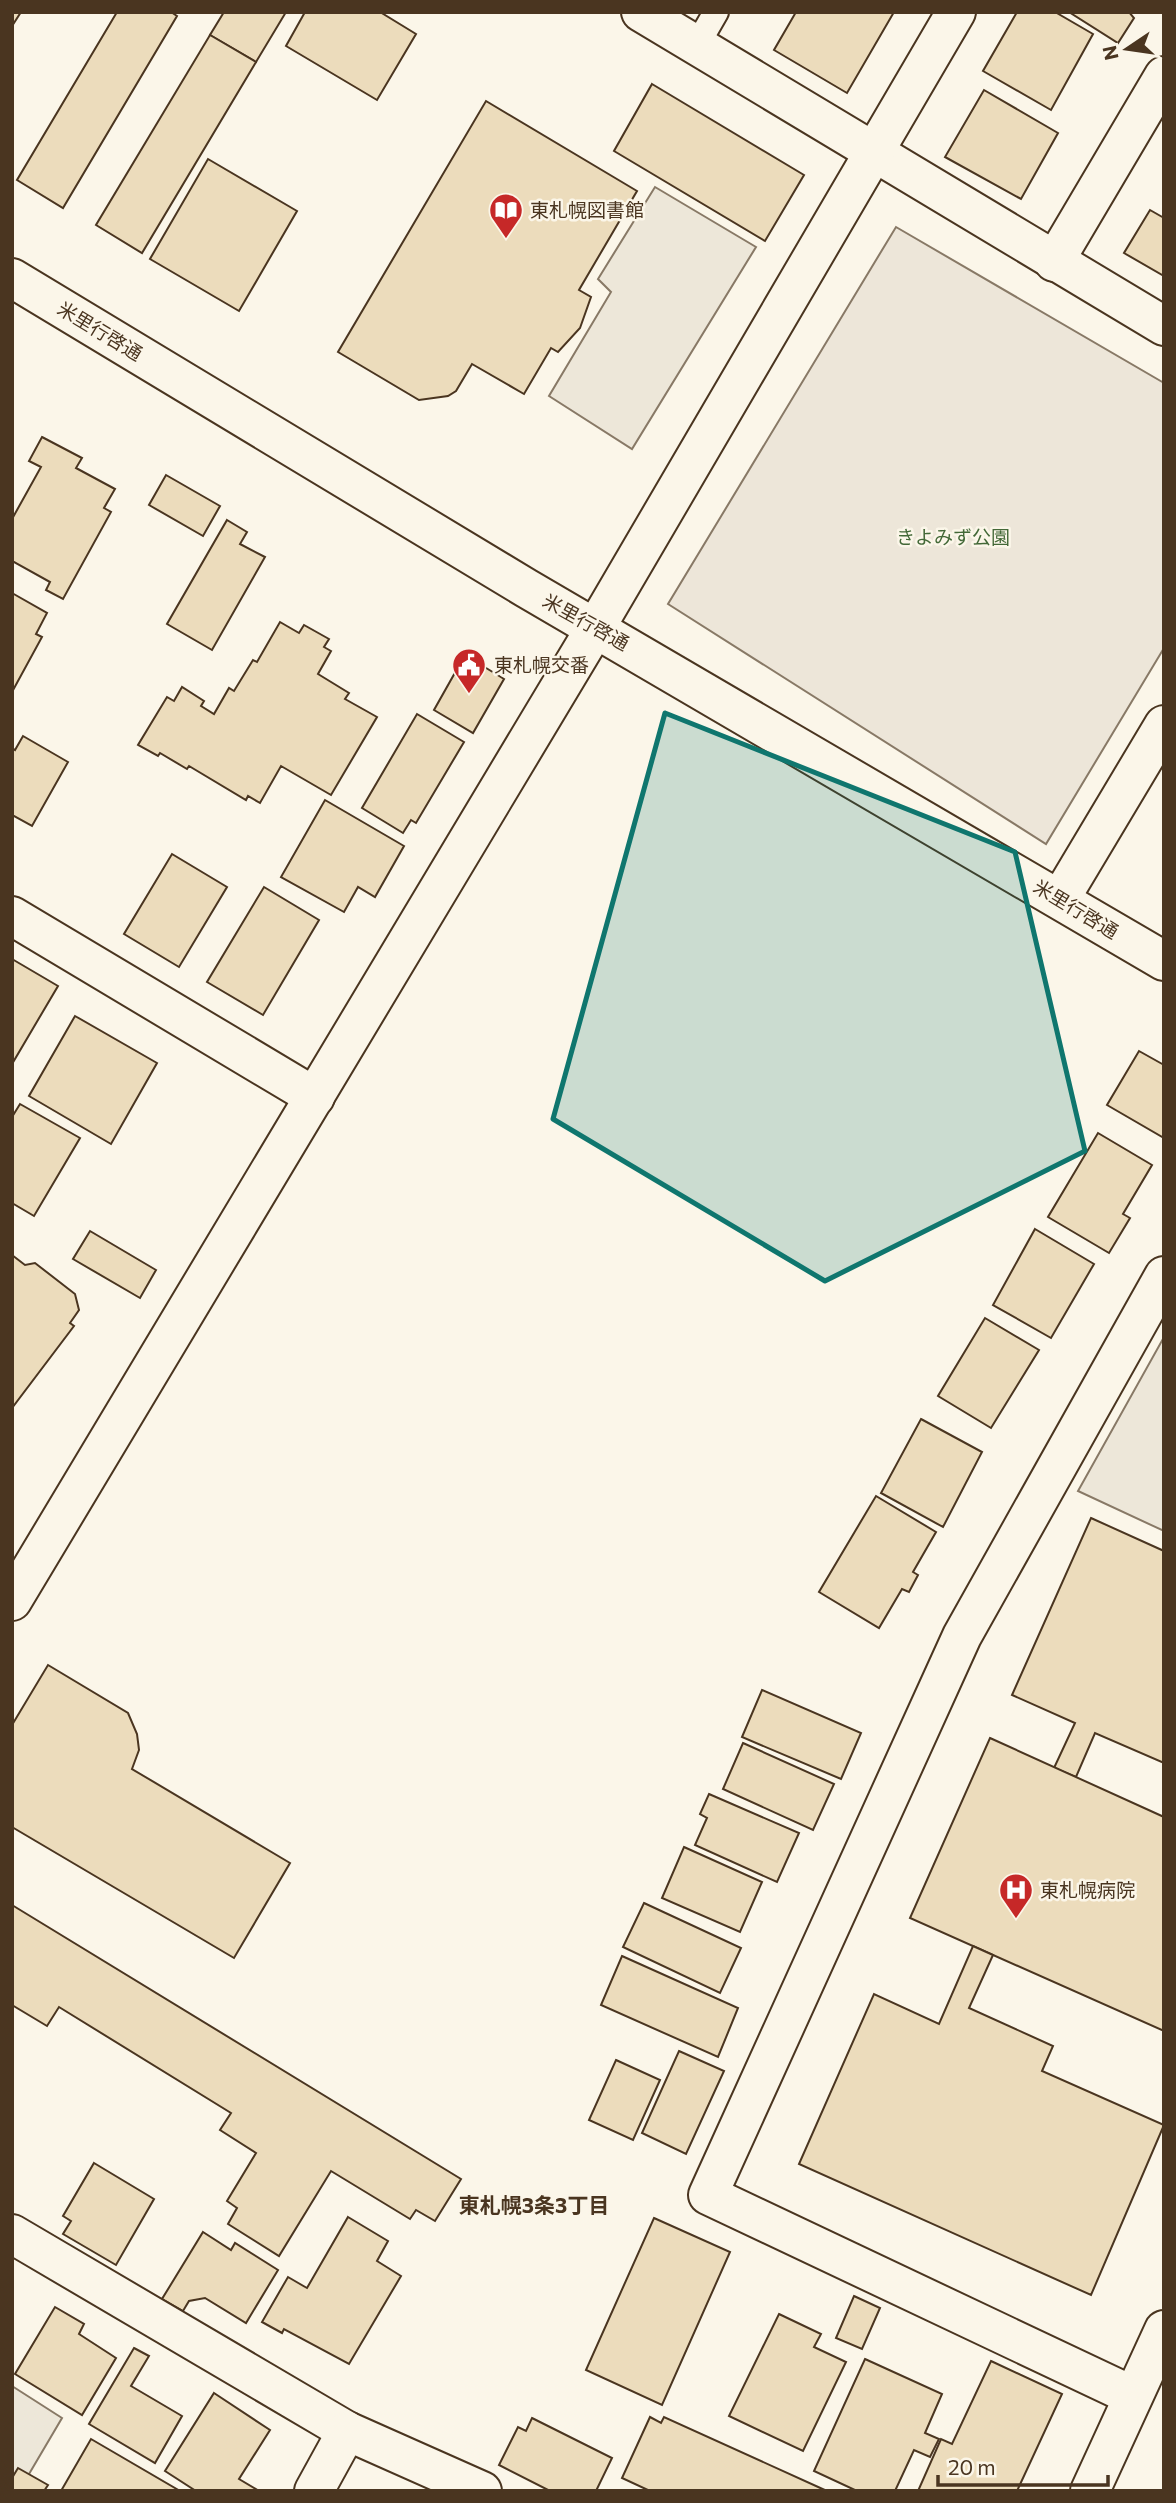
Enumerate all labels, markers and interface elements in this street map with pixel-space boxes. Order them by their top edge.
north arrow [1092,14,1162,84]
text: N [1097,43,1123,62]
library icon: 東札幌図書館 [487,191,525,240]
place label: 東札幌図書館 [530,198,644,221]
street label: 米里行啓通 [54,296,147,365]
park label: きよみず公園 [896,525,1010,548]
street label: 米里行啓通 [539,588,633,655]
public building icon: 東札幌交番 [450,646,488,695]
place label: 東札幌交番 [494,653,589,676]
street label: 米里行啓通 [1030,874,1123,943]
hospital icon: 東札幌病院 [997,1871,1035,1920]
place label: 東札幌病院 [1040,1878,1135,1901]
district label: 東札幌3条3丁目 [459,2192,609,2217]
scale bar [938,2444,1108,2488]
text: 20 m [948,2454,996,2479]

